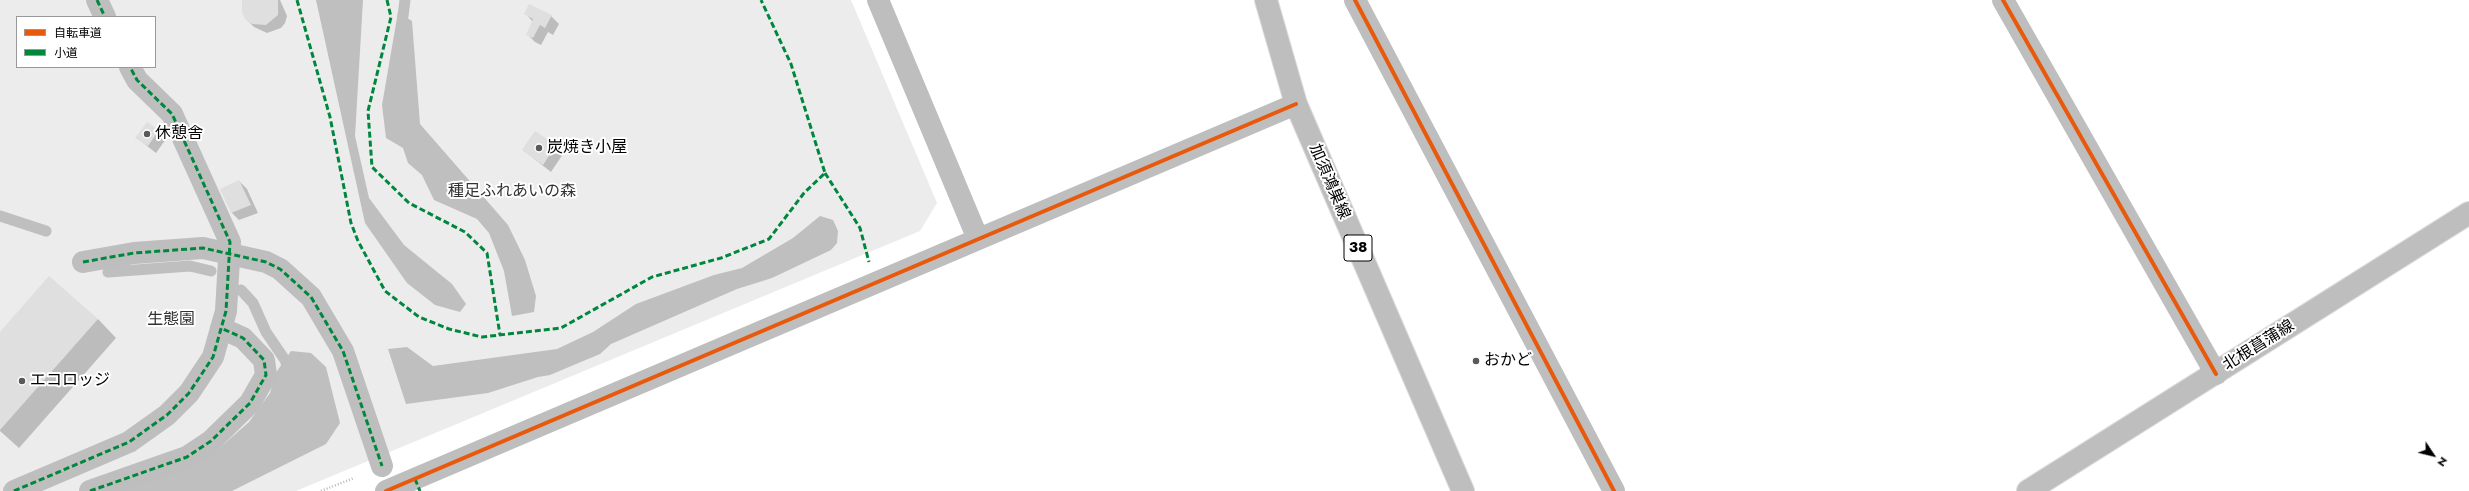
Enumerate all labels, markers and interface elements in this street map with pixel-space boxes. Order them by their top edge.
legend [16,16,156,68]
text: 自転車道 [54,24,102,42]
text: 小道 [54,44,78,62]
place label: 休憩舎 [155,124,203,144]
marker: 休憩舎 [142,129,152,139]
place label: 炭焼き小屋 [547,138,627,158]
street label: 加須鴻巣線 [1305,141,1353,223]
marker: 炭焼き小屋 [534,143,544,153]
park label: 種足ふれあいの森 [448,182,576,202]
road number: 38 [1344,235,1372,261]
park label: 生態園 [147,310,195,330]
street label: 北根菖蒲線 [2220,317,2298,375]
place label: おかど [1484,351,1532,371]
marker: おかど [1471,356,1481,366]
place label: エコロッジ [30,371,110,391]
marker: エコロッジ [17,376,27,386]
north arrow [2413,435,2453,475]
text: N [2434,454,2452,470]

